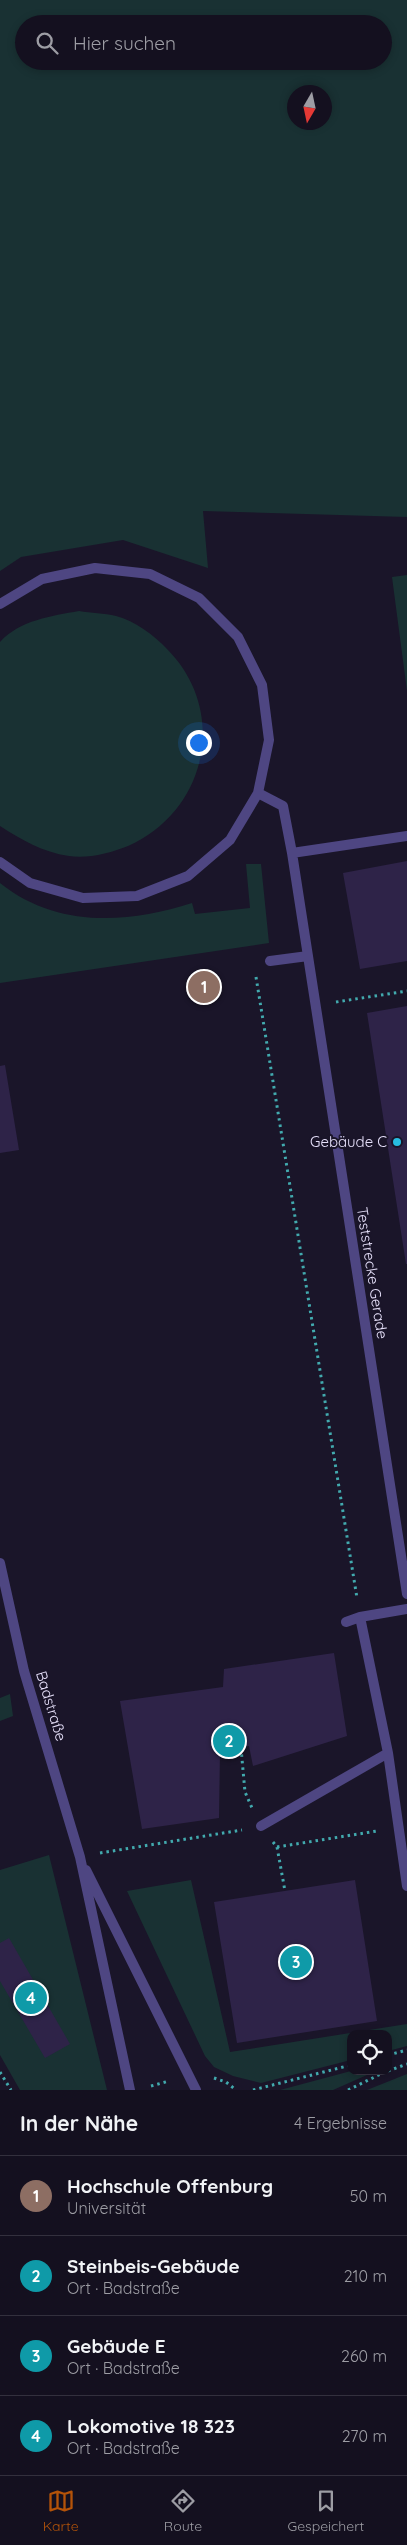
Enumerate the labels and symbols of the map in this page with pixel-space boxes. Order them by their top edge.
north arrow [287,85,332,130]
your location [186,730,212,756]
pin: 1 [188,968,220,1006]
place label: Gebäude C [310,1132,387,1151]
marker: Gebäude C [391,1136,403,1148]
street label: Teststrecke Gerade [353,1206,392,1340]
street label: Badstraße [32,1668,71,1743]
pin: 2 [213,1722,245,1760]
pin: 3 [280,1943,312,1981]
pin: 4 [15,1979,47,2017]

